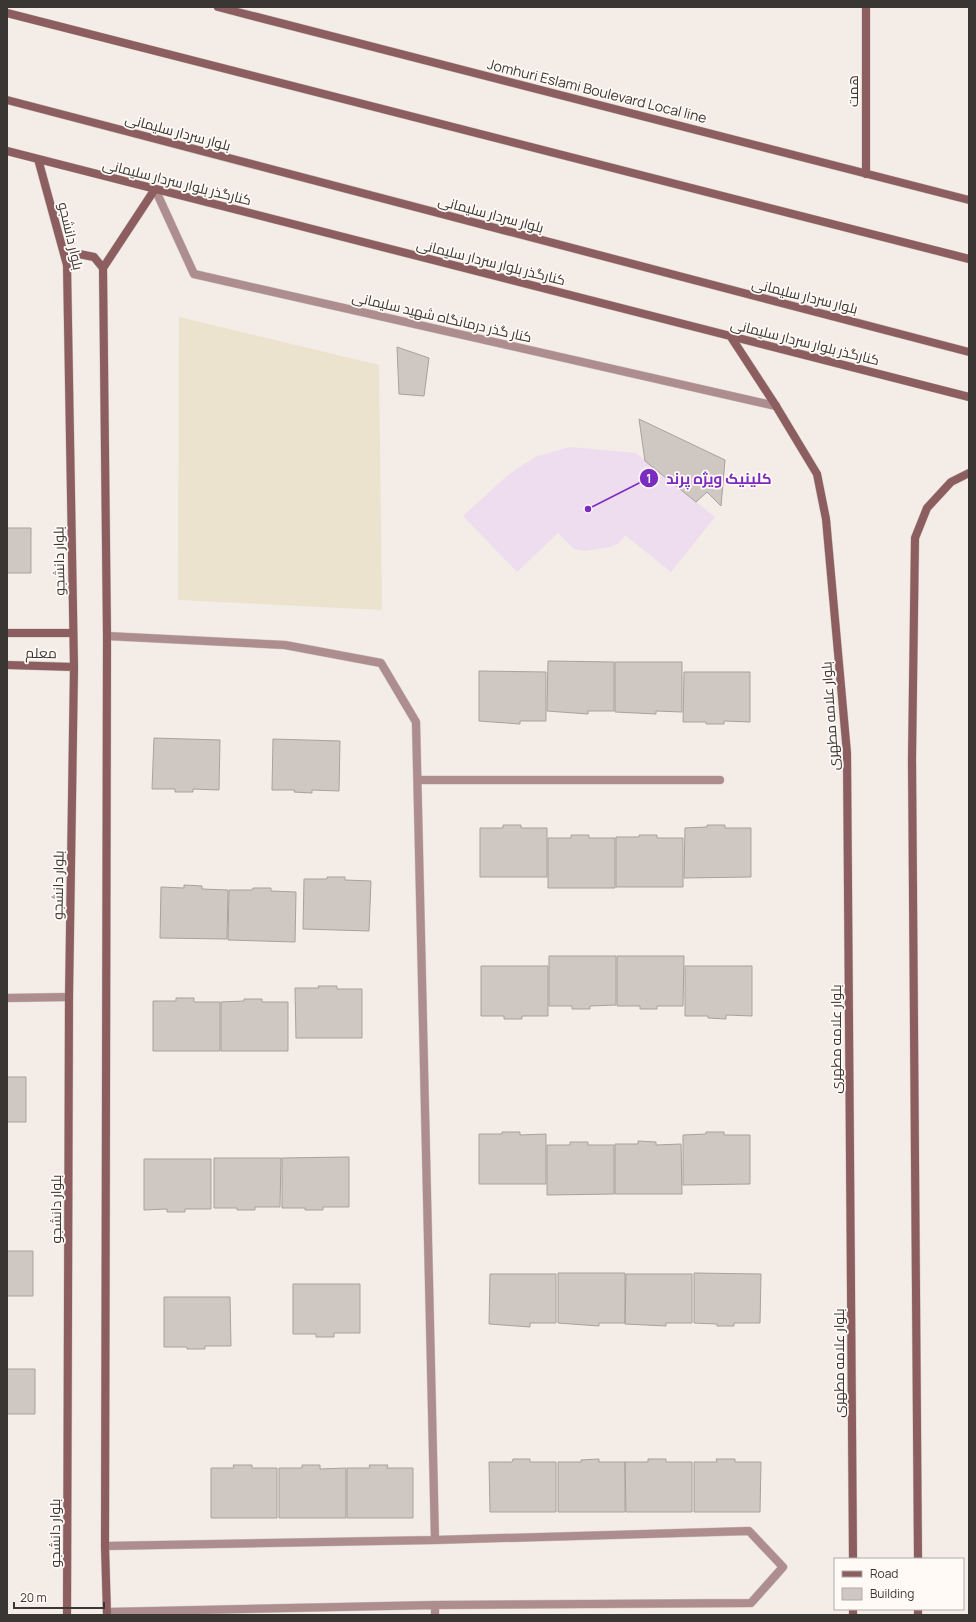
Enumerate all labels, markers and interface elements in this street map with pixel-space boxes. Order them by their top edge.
street label: Jomhuri Eslami Boulevard Local line [485,54,709,127]
street label: همت [843,75,862,107]
street label: بلوار سردار سلیمانی [123,108,233,155]
street label: کنارگذر بلوار سردار سلیمانی [101,154,254,209]
street label: بلوار سردار سلیمانی [436,190,546,237]
street label: بلوار دانشجو [54,200,89,272]
street label: کنارگذر بلوار سردار سلیمانی [415,234,568,289]
street label: بلوار سردار سلیمانی [750,273,860,318]
street label: کنار گذر درمانگاه شهید سلیمانی [350,287,534,346]
street label: کنارگذر بلوار سردار سلیمانی [729,314,882,369]
callout: کلینیک ویژه پرند [639,465,780,492]
text: کلینیک ویژه پرند [666,468,772,490]
text: 1 [646,470,652,487]
street label: بلوار دانشجو [48,526,69,596]
street label: معلم [25,643,57,663]
street label: بلوار علامه مطهری [816,661,843,771]
street label: بلوار دانشجو [47,850,68,920]
street label: بلوار علامه مطهری [826,984,845,1094]
street label: بلوار دانشجو [46,1174,65,1244]
street label: بلوار علامه مطهری [829,1308,848,1418]
street label: بلوار دانشجو [45,1498,64,1568]
legend [834,1558,964,1610]
text: Road [870,1565,898,1582]
scale bar [14,1584,104,1610]
text: Building [870,1585,914,1602]
text: 20 m [20,1589,47,1606]

